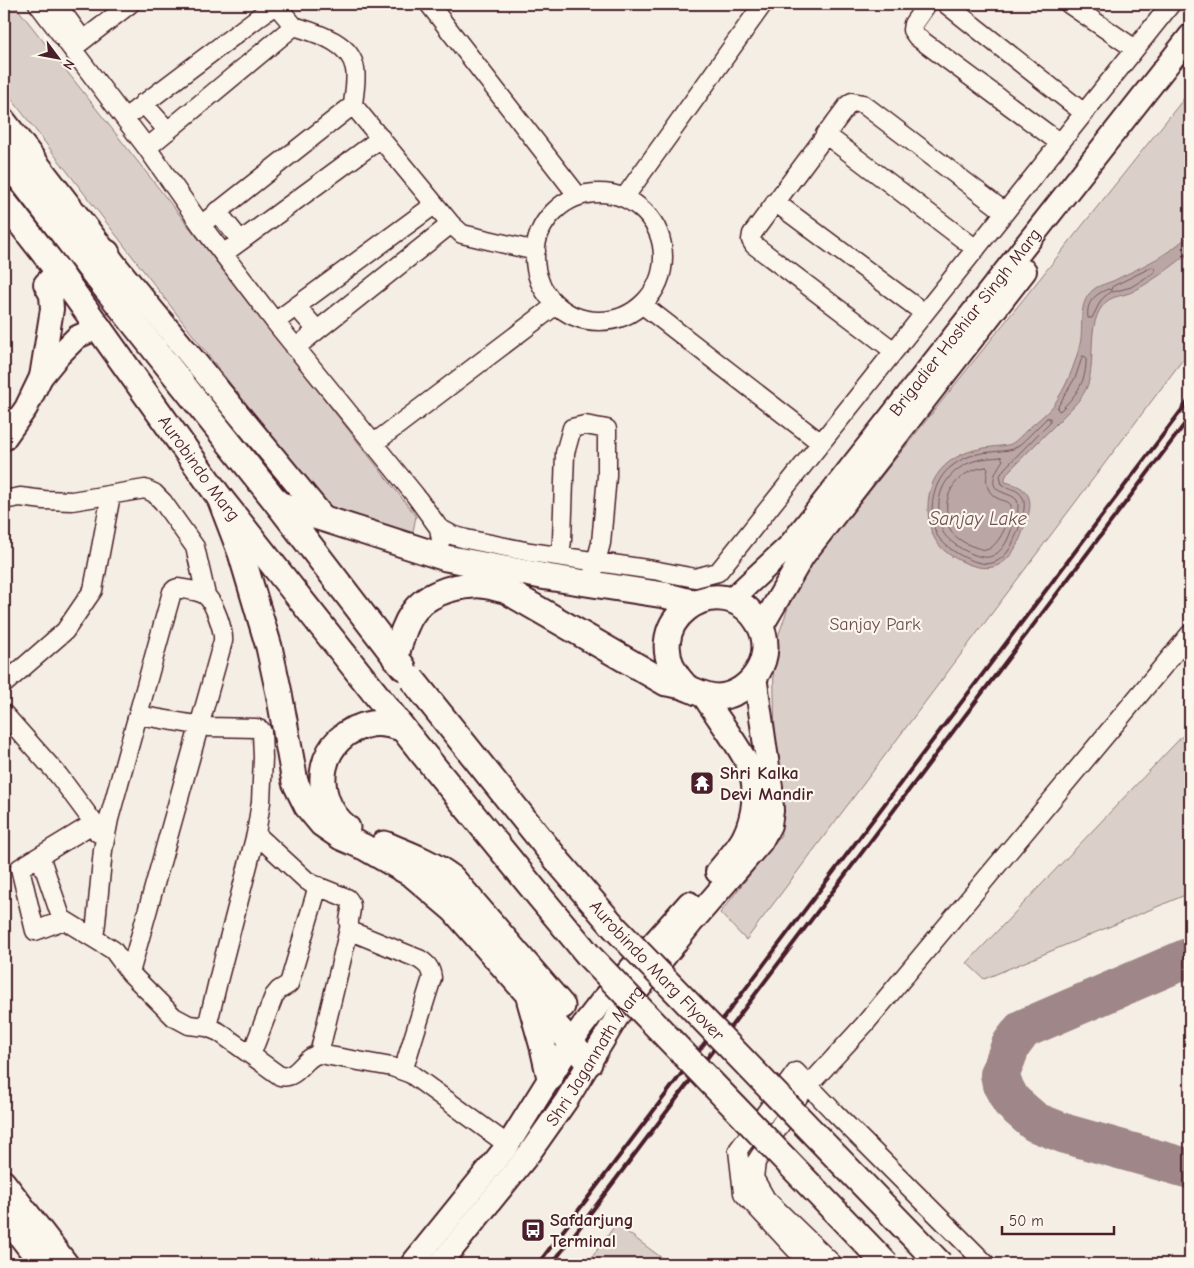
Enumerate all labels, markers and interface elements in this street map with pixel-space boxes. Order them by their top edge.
north arrow [32,32,82,82]
text: N [59,56,78,73]
street label: Brigadier Hoshiar Singh Marg [885,224,1045,420]
street label: Aurobindo Marg [154,411,245,525]
water label: Sanjay Lake [929,508,1028,530]
park label: Sanjay Park [829,614,921,635]
place label: Shri Kalka Devi Mandir [720,763,814,805]
temple icon: Shri Kalka Devi Mandir [689,770,715,796]
street label: Aurobindo Marg Flyover [585,896,729,1046]
street label: Shri Jagannath Marg [541,981,648,1130]
scale bar [1002,1203,1114,1235]
place label: Safdarjung Terminal [550,1210,634,1252]
text: 50 m [1009,1212,1044,1230]
bus stop icon: Safdarjung Terminal [520,1217,546,1243]

